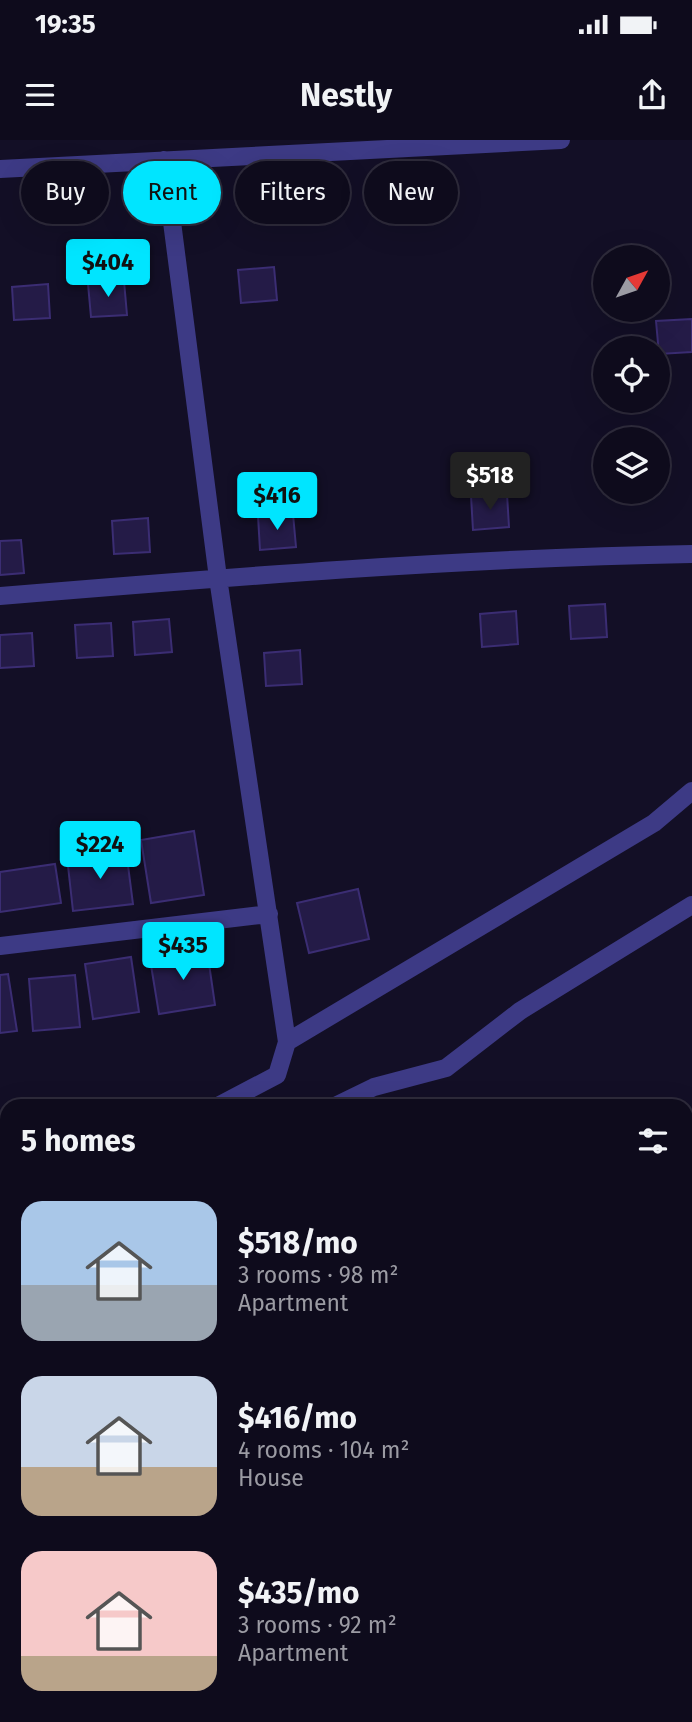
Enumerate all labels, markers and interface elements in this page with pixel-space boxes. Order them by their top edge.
text: 19:35 [35,9,96,40]
icon: menu [21,76,59,114]
text: Nestly [300,76,392,114]
icon: share [633,76,671,114]
chip: Buy [21,161,109,224]
chip: Rent [123,161,221,224]
chip: Filters [235,161,350,224]
chip: New [364,161,458,224]
pin: $404 [67,240,149,299]
north arrow [593,245,670,322]
map controls [593,245,670,504]
text: $404 [82,248,134,276]
button: locate [593,336,670,413]
button: layers [593,427,670,504]
pin: $518 [449,452,531,512]
text: $518 [466,461,514,489]
pin: $416 [236,472,318,532]
text: $416 [253,481,301,509]
pin: $224 [59,822,141,881]
text: $224 [76,830,124,858]
pin: $435 [142,922,224,982]
text: $435 [158,931,208,959]
icon: filters [634,1122,672,1160]
text: 5 homes [21,1123,135,1159]
text: $518/mo [238,1225,358,1261]
icon: home [77,1229,161,1313]
text: 3 rooms · 98 m² [238,1261,398,1289]
text: Apartment [238,1289,348,1317]
text: $416/mo [238,1400,357,1436]
icon: home [77,1404,161,1488]
text: 4 rooms · 104 m² [238,1436,409,1464]
text: House [238,1464,304,1492]
text: $435/mo [238,1575,360,1611]
icon: home [77,1579,161,1663]
text: 3 rooms · 92 m² [238,1611,397,1639]
text: Apartment [238,1639,348,1667]

